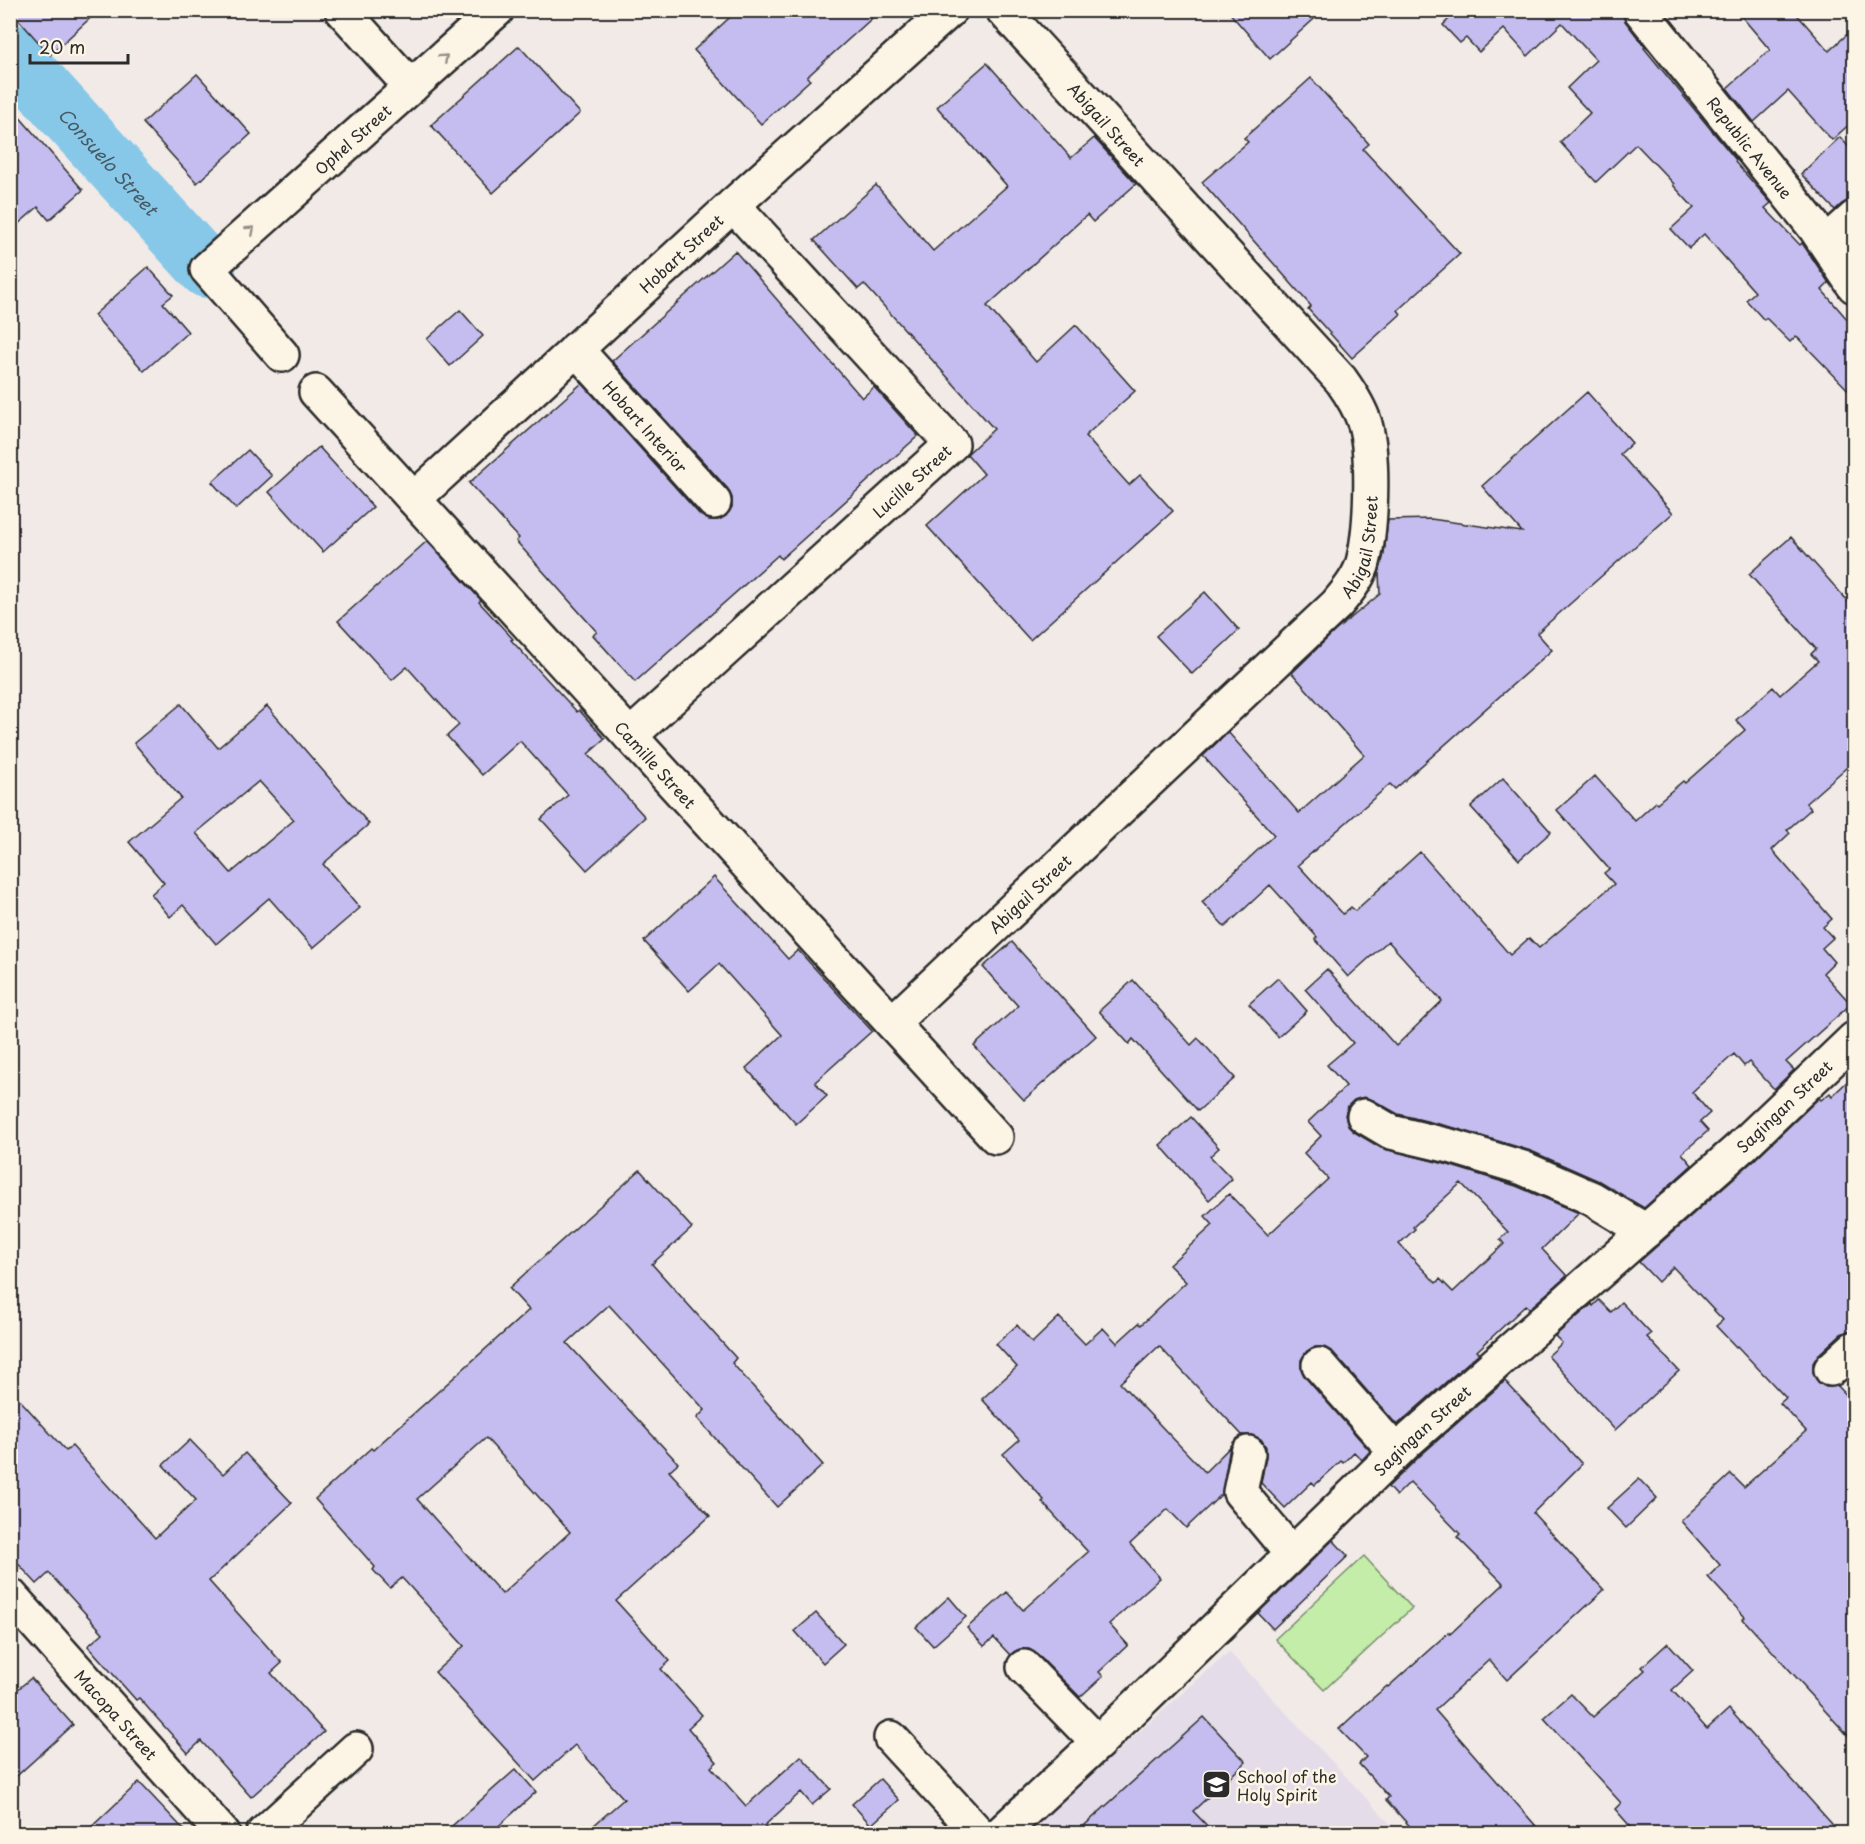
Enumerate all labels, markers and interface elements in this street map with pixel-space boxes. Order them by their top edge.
scale bar [30,27,128,65]
text: 20 m [39,33,85,60]
one-way arrow [437,54,447,65]
street label: Abigail Street [1063,77,1152,172]
street label: Republic Avenue [1702,91,1799,204]
street label: Ophel Street [309,98,396,180]
water label: Consuelo Street [53,101,167,223]
street label: Hobart Street [634,208,729,298]
one-way arrow [244,226,255,237]
street label: Hobart Interior [598,375,694,478]
street label: Lucille Street [867,438,957,523]
street label: Abigail Street [1335,495,1383,603]
street label: Camille Street [609,715,702,814]
street label: Abigail Street [983,848,1077,938]
street label: Sagingan Street [1730,1054,1838,1158]
street label: Sagingan Street [1367,1379,1476,1481]
street label: Macopa Street [70,1664,164,1765]
place label: School of the Holy Spirit [1237,1764,1336,1806]
school or university icon: School of the Holy Spirit [1200,1769,1232,1801]

